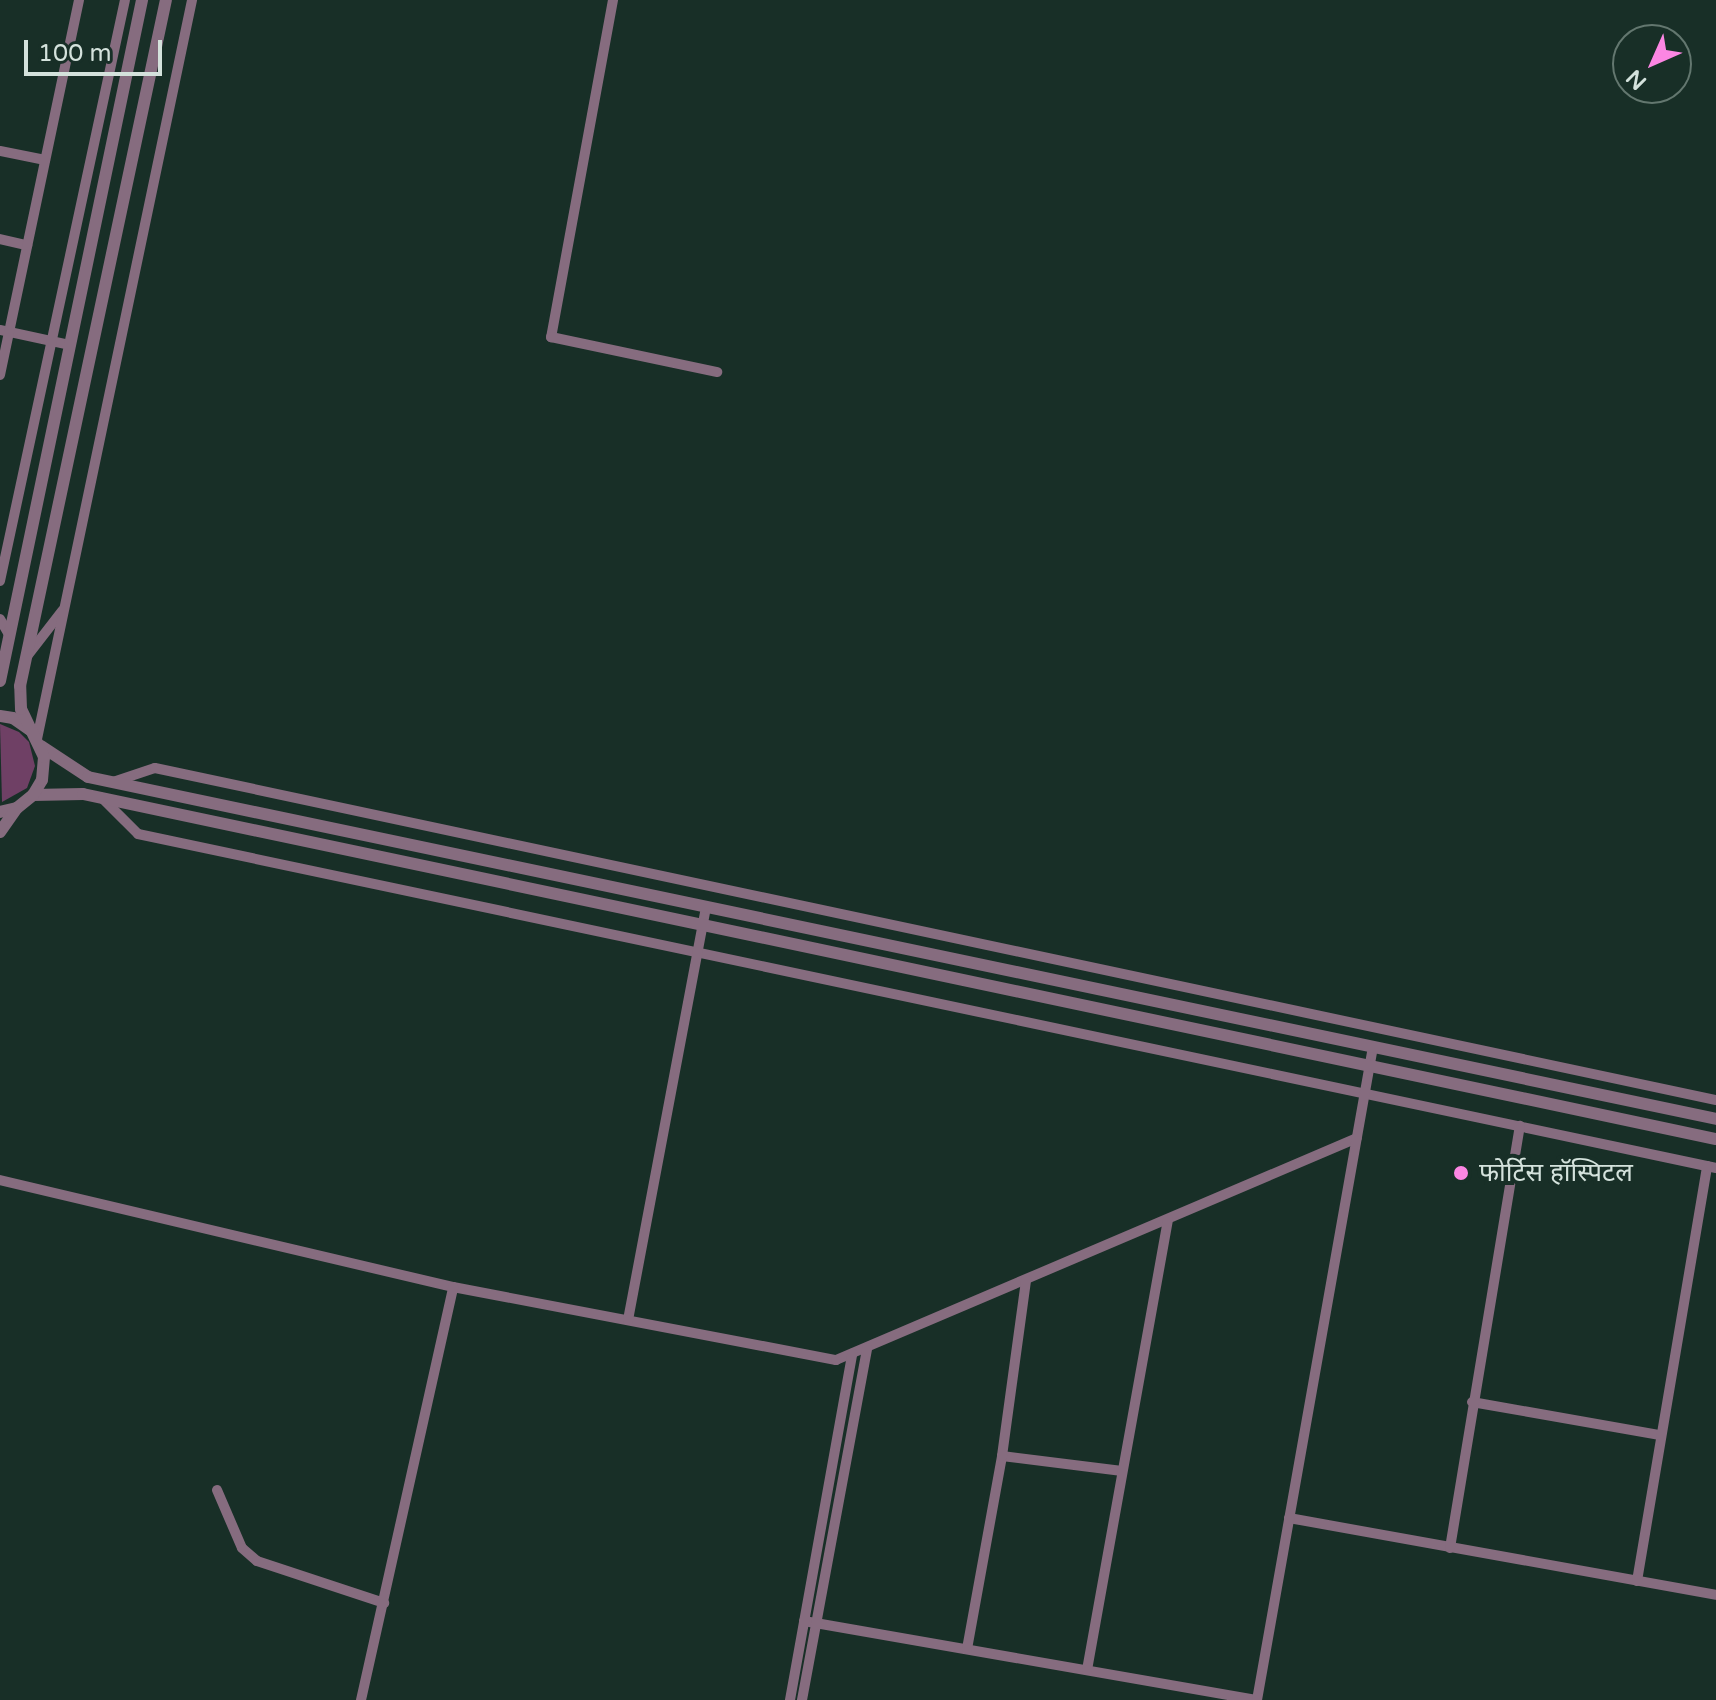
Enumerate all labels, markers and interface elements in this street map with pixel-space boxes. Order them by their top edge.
scale bar [28,24,166,74]
north arrow [1612,24,1692,104]
text: 100 m [38,39,112,68]
text: N [1621,64,1652,95]
place label: फोर्टिस हॉस्पिटल [1479,1157,1633,1189]
marker: फोर्टिस हॉस्पिटल [1450,1162,1472,1184]

